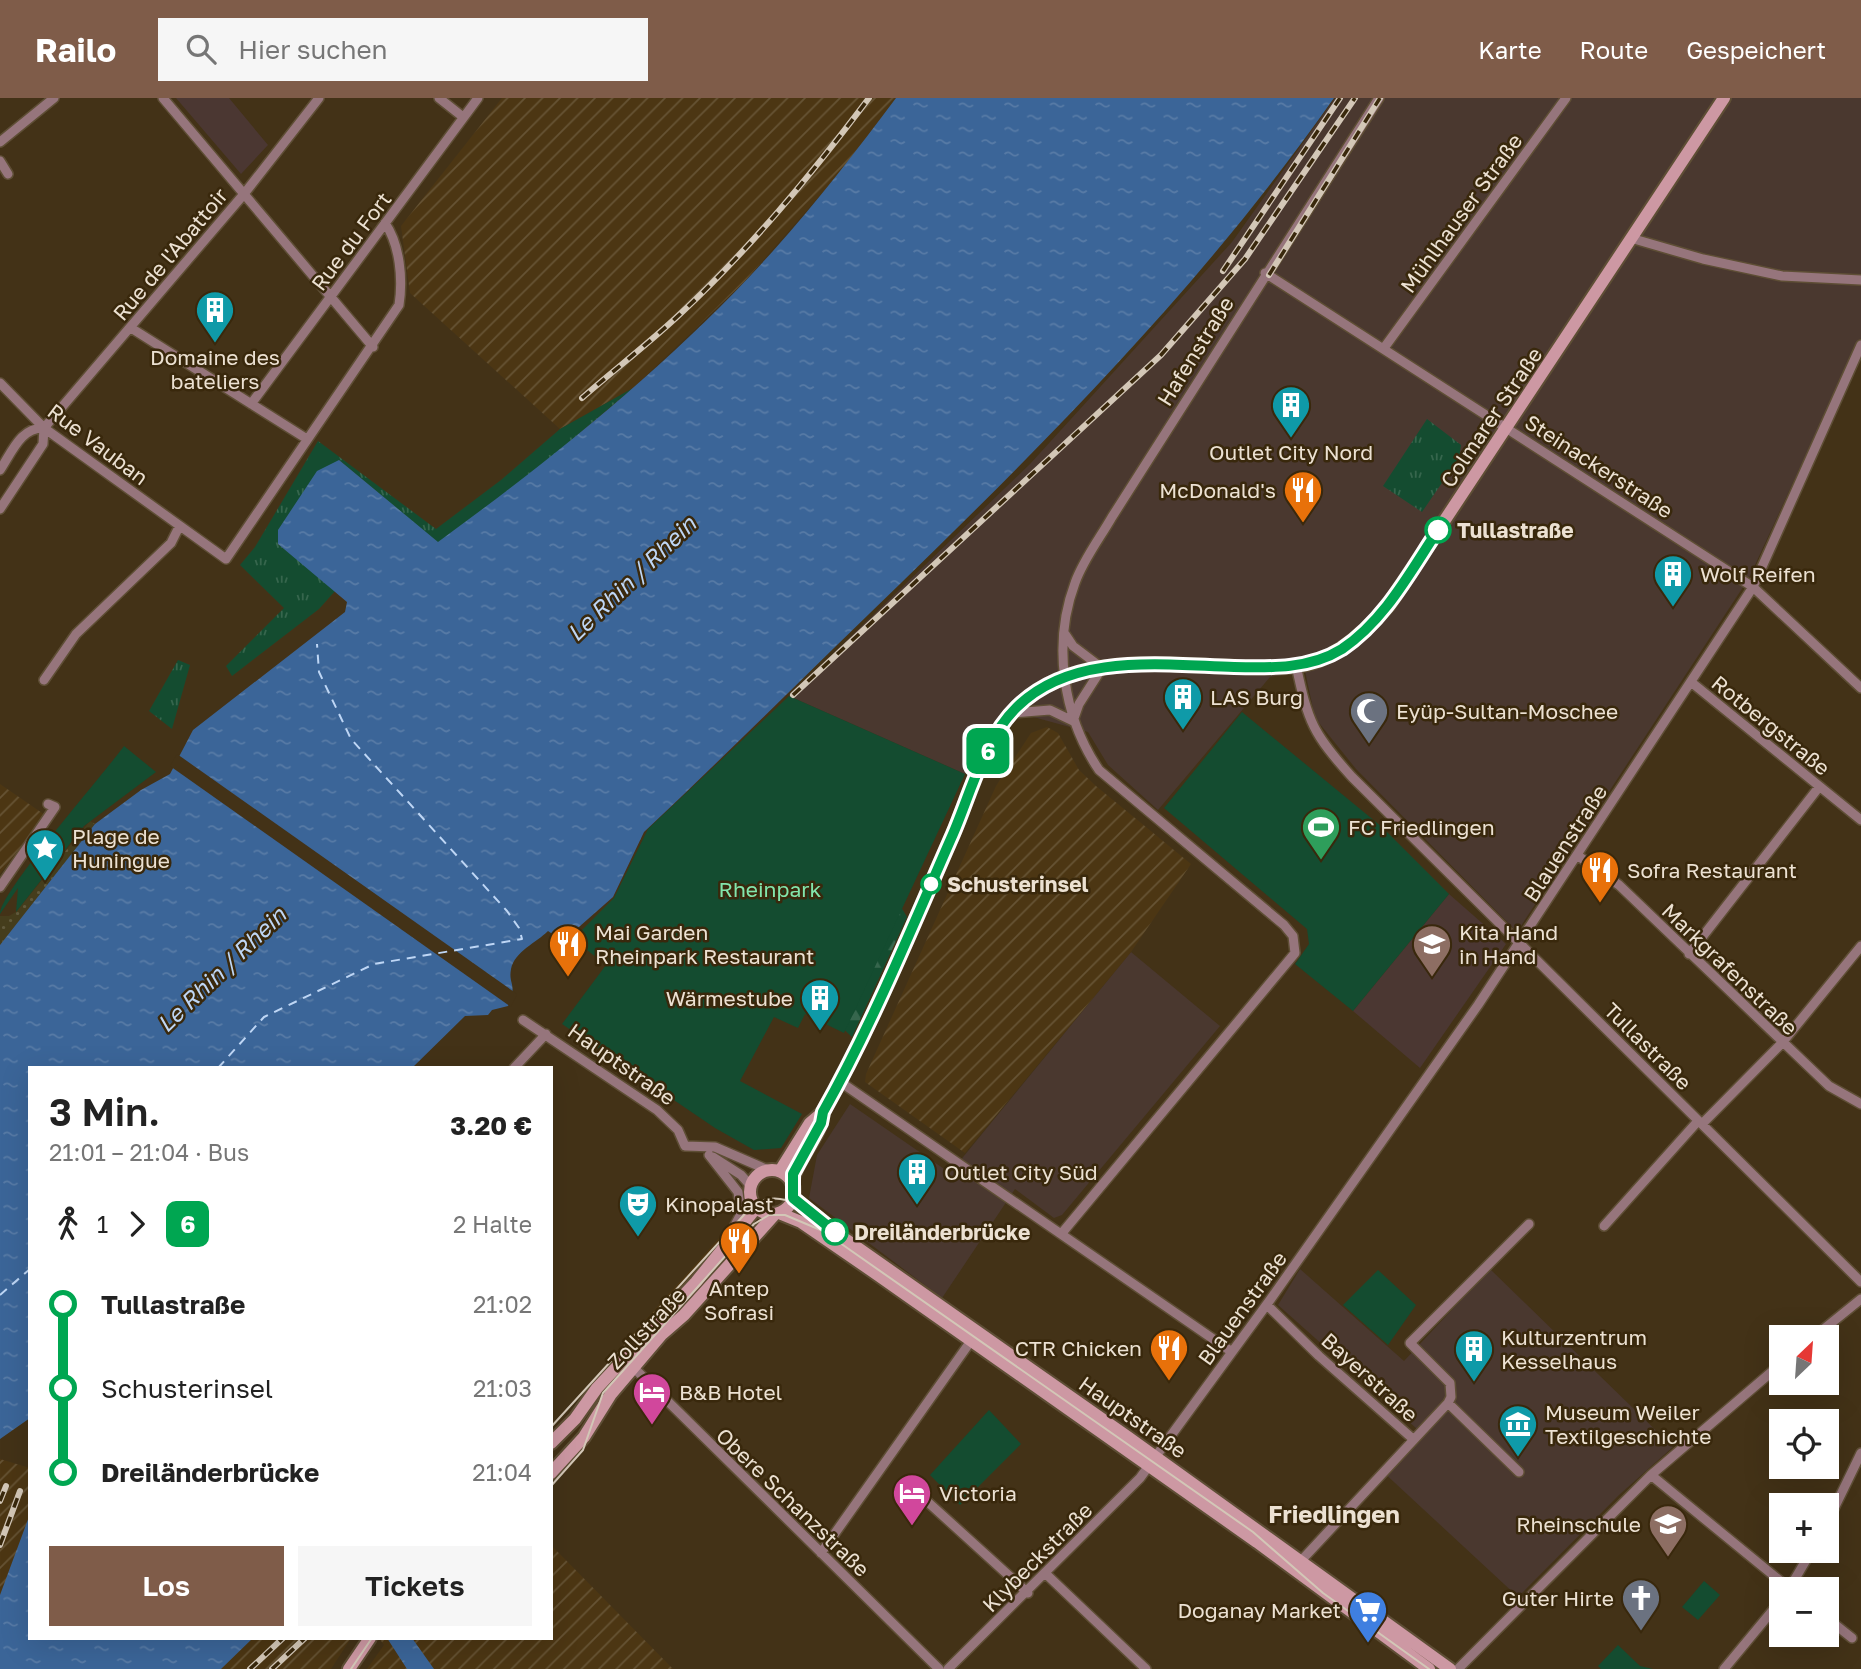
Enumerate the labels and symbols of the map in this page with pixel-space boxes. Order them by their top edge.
street label: Mühlhauser Straße [1395,128,1527,298]
street label: Rue de l'Abattoir [107,183,233,325]
street label: Rue du Fort [305,187,397,295]
building icon: Domaine des bateliers [194,289,236,344]
street label: Hafenstraße [1151,291,1239,411]
street label: Colmarer Straße [1435,342,1547,492]
place label: Domaine des bateliers [150,344,280,394]
building icon: Outlet City Nord [1270,384,1312,439]
street label: Rue Vauban [43,398,153,490]
street label: Steinackerstraße [1520,409,1678,523]
place label: Outlet City Nord [1209,439,1373,465]
restaurant icon: McDonald's [1282,469,1324,524]
place label: McDonald's [1159,477,1276,503]
water label: Le Rhin / Rhein [561,509,702,646]
marker: Tullastraße [1425,517,1451,543]
place label: Tullastraße [1457,517,1574,543]
building icon: Wolf Reifen [1652,553,1694,608]
place label: Wolf Reifen [1700,561,1816,587]
street label: Rotbergstraße [1707,669,1835,781]
building icon: LAS Burg [1162,676,1204,731]
place label: LAS Burg [1210,684,1303,710]
mosque icon: Eyüp-Sultan-Moschee [1348,690,1390,745]
place label: Eyüp-Sultan-Moschee [1396,698,1618,724]
line badge: 6 [965,728,1011,774]
street label: Blauenstraße [1518,780,1612,906]
sports icon: FC Friedlingen [1300,806,1342,861]
place label: FC Friedlingen [1348,814,1495,840]
place label: Plage de Huningue [72,823,170,873]
place icon: Plage de Huningue [24,827,66,882]
restaurant icon: Sofra Restaurant [1579,849,1621,904]
place label: Sofra Restaurant [1627,857,1797,883]
place label: Schusterinsel [947,871,1089,897]
marker: Schusterinsel [921,874,941,894]
park label: Rheinpark [719,876,822,902]
street label: Markgrafenstraße [1657,898,1803,1040]
water label: Le Rhin / Rhein [151,900,292,1037]
place label: Mai Garden Rheinpark Restaurant [595,919,814,969]
place label: Kita Hand in Hand [1459,919,1558,969]
restaurant icon: Mai Garden Rheinpark Restaurant [547,923,589,978]
school or university icon: Kita Hand in Hand [1411,923,1453,978]
building icon: Wärmestube [799,977,841,1032]
place label: Wärmestube [666,985,793,1011]
street label: Tullastraße [1599,997,1697,1095]
street label: Hauptstraße [563,1017,681,1111]
building icon: Outlet City Süd [896,1151,938,1206]
place label: Outlet City Süd [944,1159,1098,1185]
theatre icon: Kinopalast [617,1183,659,1238]
place label: Kinopalast [665,1191,774,1217]
marker: Dreiländerbrücke [822,1219,848,1245]
place label: Dreiländerbrücke [854,1219,1030,1245]
restaurant icon: Antep Sofrasi [718,1220,760,1275]
street label: Blauenstraße [1192,1246,1292,1370]
place label: Antep Sofrasi [704,1275,774,1325]
street label: Zollstraße [602,1282,690,1374]
place label: Kulturzentrum Kesselhaus [1501,1324,1647,1374]
north arrow [1769,1325,1839,1395]
restaurant icon: CTR Chicken [1148,1327,1190,1382]
street label: Bayerstraße [1316,1327,1424,1427]
building icon: Kulturzentrum Kesselhaus [1453,1328,1495,1383]
place label: CTR Chicken [1015,1335,1142,1361]
street label: Hauptstraße [1074,1370,1192,1464]
hotel icon: B&B Hotel [631,1371,673,1426]
place label: B&B Hotel [679,1379,782,1405]
place label: Museum Weiler Textilgeschichte [1545,1399,1711,1449]
museum icon: Museum Weiler Textilgeschichte [1497,1403,1539,1458]
street label: Obere Schanzstraße [711,1422,875,1582]
hotel icon: Victoria [891,1472,933,1527]
place label: Victoria [939,1480,1017,1506]
street label: Klybeckstraße [977,1497,1097,1617]
district label: Friedlingen [1268,1499,1400,1528]
school or university icon: Rheinschule [1647,1503,1689,1558]
place label: Rheinschule [1516,1511,1641,1537]
church icon: Guter Hirte [1620,1577,1662,1632]
place label: Guter Hirte [1502,1585,1614,1611]
supermarket icon: Doganay Market [1347,1589,1389,1644]
place label: Doganay Market [1177,1597,1341,1623]

